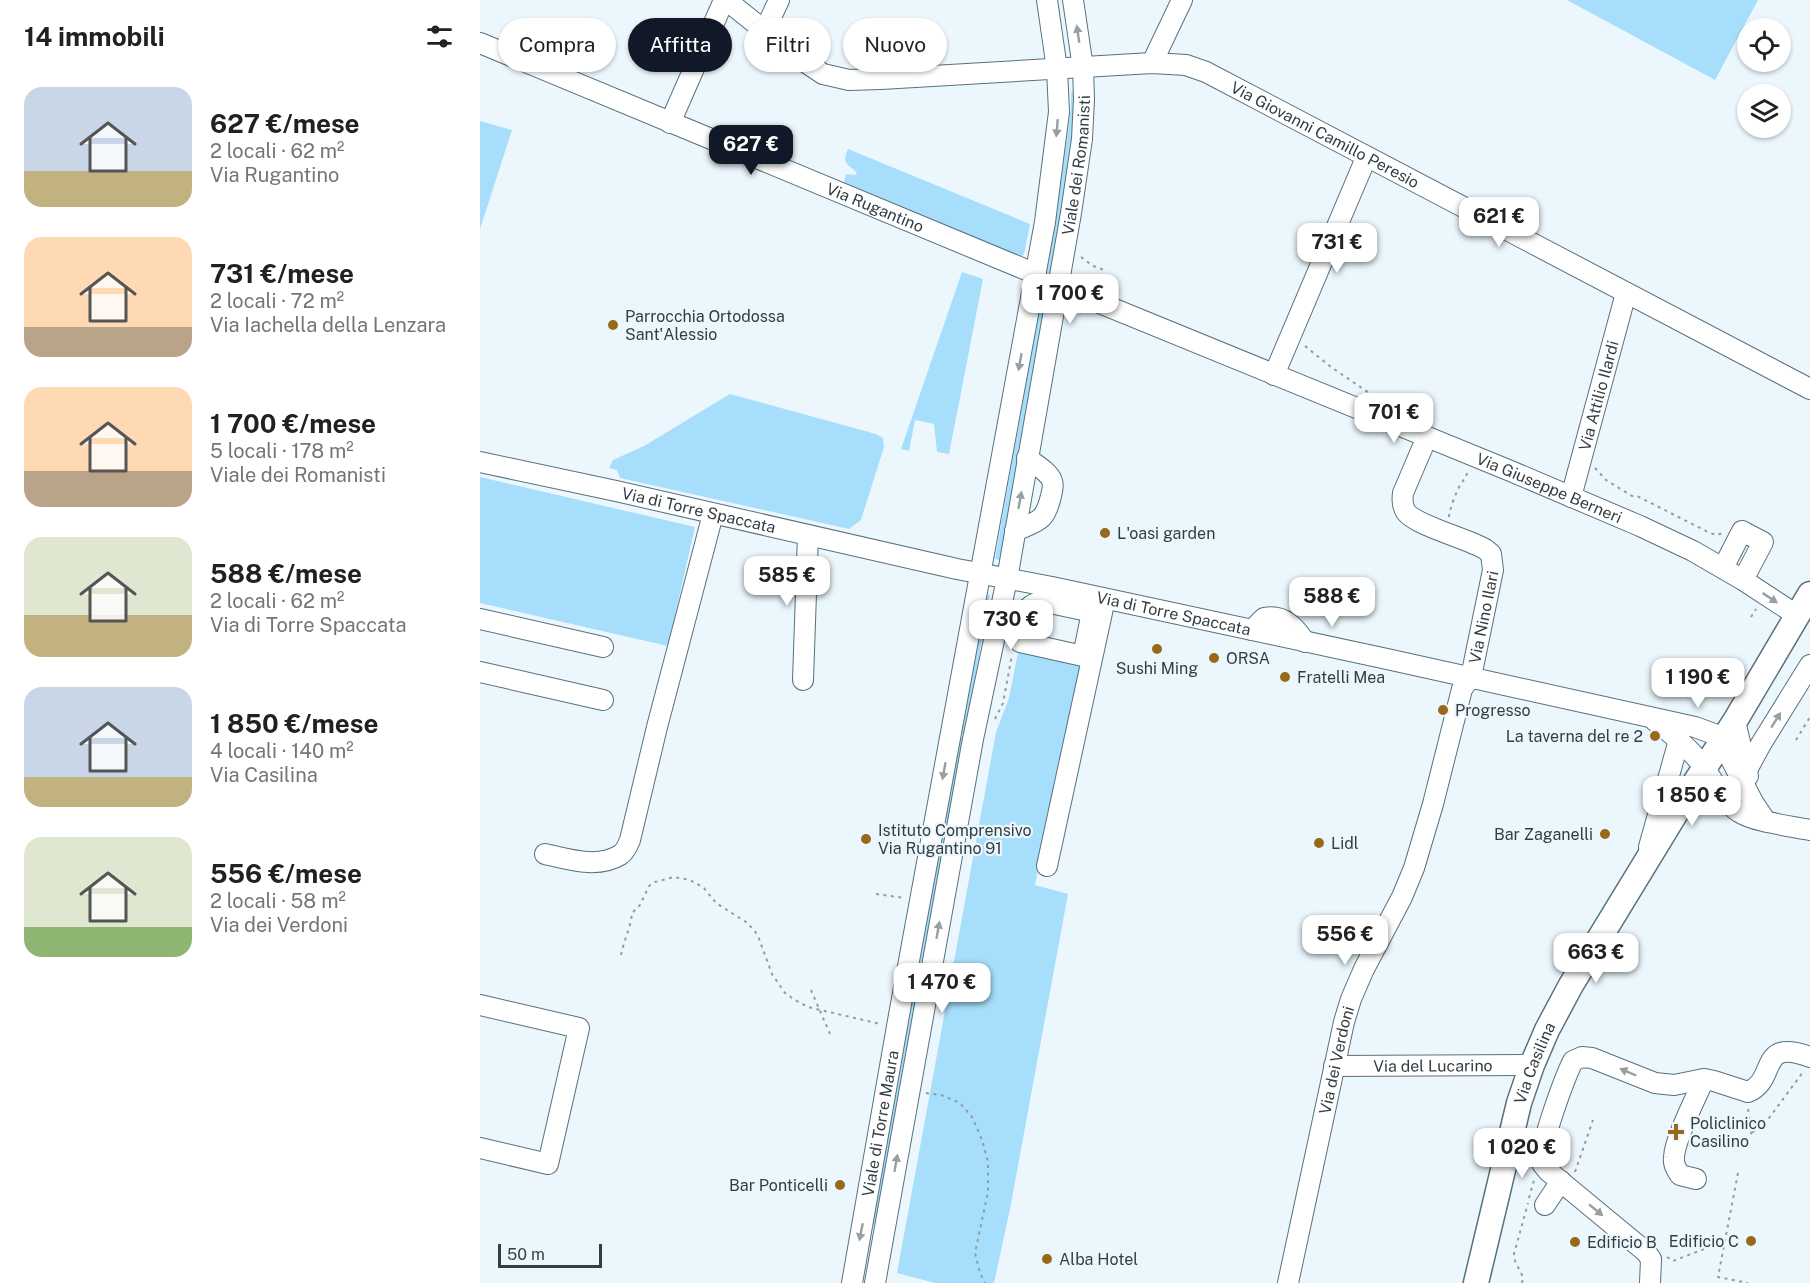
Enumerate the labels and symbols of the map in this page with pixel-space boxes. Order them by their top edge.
one-way arrow [1073,24,1082,43]
street label: Via Giovanni Camillo Peresio [1227,78,1422,192]
street label: Viale dei Romanisti [1058,95,1094,237]
one-way arrow [1053,118,1062,137]
pin: 627 € [709,125,793,176]
street label: Via Rugantino [824,179,927,236]
pin: 621 € [1457,197,1541,248]
pin: 731 € [1295,223,1379,274]
pin: 1 700 € [1015,274,1125,325]
place label: Parrocchia Ortodossa Sant'Alessio [625,307,785,344]
marker: Parrocchia Ortodossa Sant'Alessio [606,318,620,332]
street label: Via Attilio Ilardi [1575,339,1623,453]
one-way arrow [1015,352,1024,371]
pin: 701 € [1352,393,1436,444]
street label: Via Giuseppe Berneri [1473,449,1625,527]
street label: Via di Torre Spaccata [620,484,778,537]
one-way arrow [1016,491,1025,510]
place label: L'oasi garden [1117,524,1215,543]
marker: L'oasi garden [1098,526,1112,540]
pin: 585 € [745,556,829,607]
street label: Via Nino Ilari [1465,569,1503,665]
pin: 588 € [1290,577,1374,628]
street label: Via di Torre Spaccata [1095,588,1252,639]
one-way arrow [1762,592,1778,603]
pin: 730 € [969,600,1053,651]
marker: Sushi Ming [1150,642,1164,656]
place label: ORSA [1226,649,1270,668]
marker: ORSA [1207,651,1221,665]
pin: 1 190 € [1643,658,1753,709]
place label: Sushi Ming [1116,659,1198,678]
place label: Fratelli Mea [1297,668,1385,687]
marker: Fratelli Mea [1278,670,1292,684]
place label: Progresso [1455,701,1531,720]
marker: Progresso [1436,703,1450,717]
one-way arrow [1770,712,1781,728]
place label: La taverna del re 2 [1506,727,1643,746]
marker: La taverna del re 2 [1648,729,1662,743]
one-way arrow [939,762,948,781]
pin: 1 850 € [1637,776,1747,827]
place label: Istituto Comprensivo Via Rugantino 91 [878,821,1032,858]
place label: Bar Zaganelli [1494,825,1593,844]
marker: Bar Zaganelli [1598,827,1612,841]
marker: Istituto Comprensivo Via Rugantino 91 [859,832,873,846]
place label: Lidl [1331,834,1359,853]
marker: Lidl [1312,836,1326,850]
pin: 556 € [1303,915,1387,966]
one-way arrow [934,920,943,939]
pin: 663 € [1554,933,1638,984]
pin: 1 470 € [887,963,997,1014]
street label: Via dei Verdoni [1315,1004,1358,1116]
street label: Via Casilina [1510,1019,1560,1106]
street label: Viale di Torre Maura [858,1049,903,1198]
street label: Via del Lucarino [1373,1056,1493,1076]
one-way arrow [1618,1067,1636,1077]
place label: Policlinico Casilino [1690,1114,1766,1151]
marker: Policlinico Casilino [1667,1123,1685,1141]
pin: 1 020 € [1467,1128,1577,1179]
one-way arrow [892,1154,901,1173]
place label: Bar Ponticelli [729,1176,828,1195]
marker: Bar Ponticelli [833,1178,847,1192]
one-way arrow [1588,1203,1603,1215]
one-way arrow [856,1222,865,1241]
place label: Edificio C [1669,1232,1739,1251]
place label: Edificio B [1587,1233,1657,1252]
marker: Edificio C [1744,1234,1758,1248]
marker: Edificio B [1568,1235,1582,1249]
scale bar [498,1241,602,1268]
place label: Alba Hotel [1059,1250,1138,1269]
marker: Alba Hotel [1040,1252,1054,1266]

